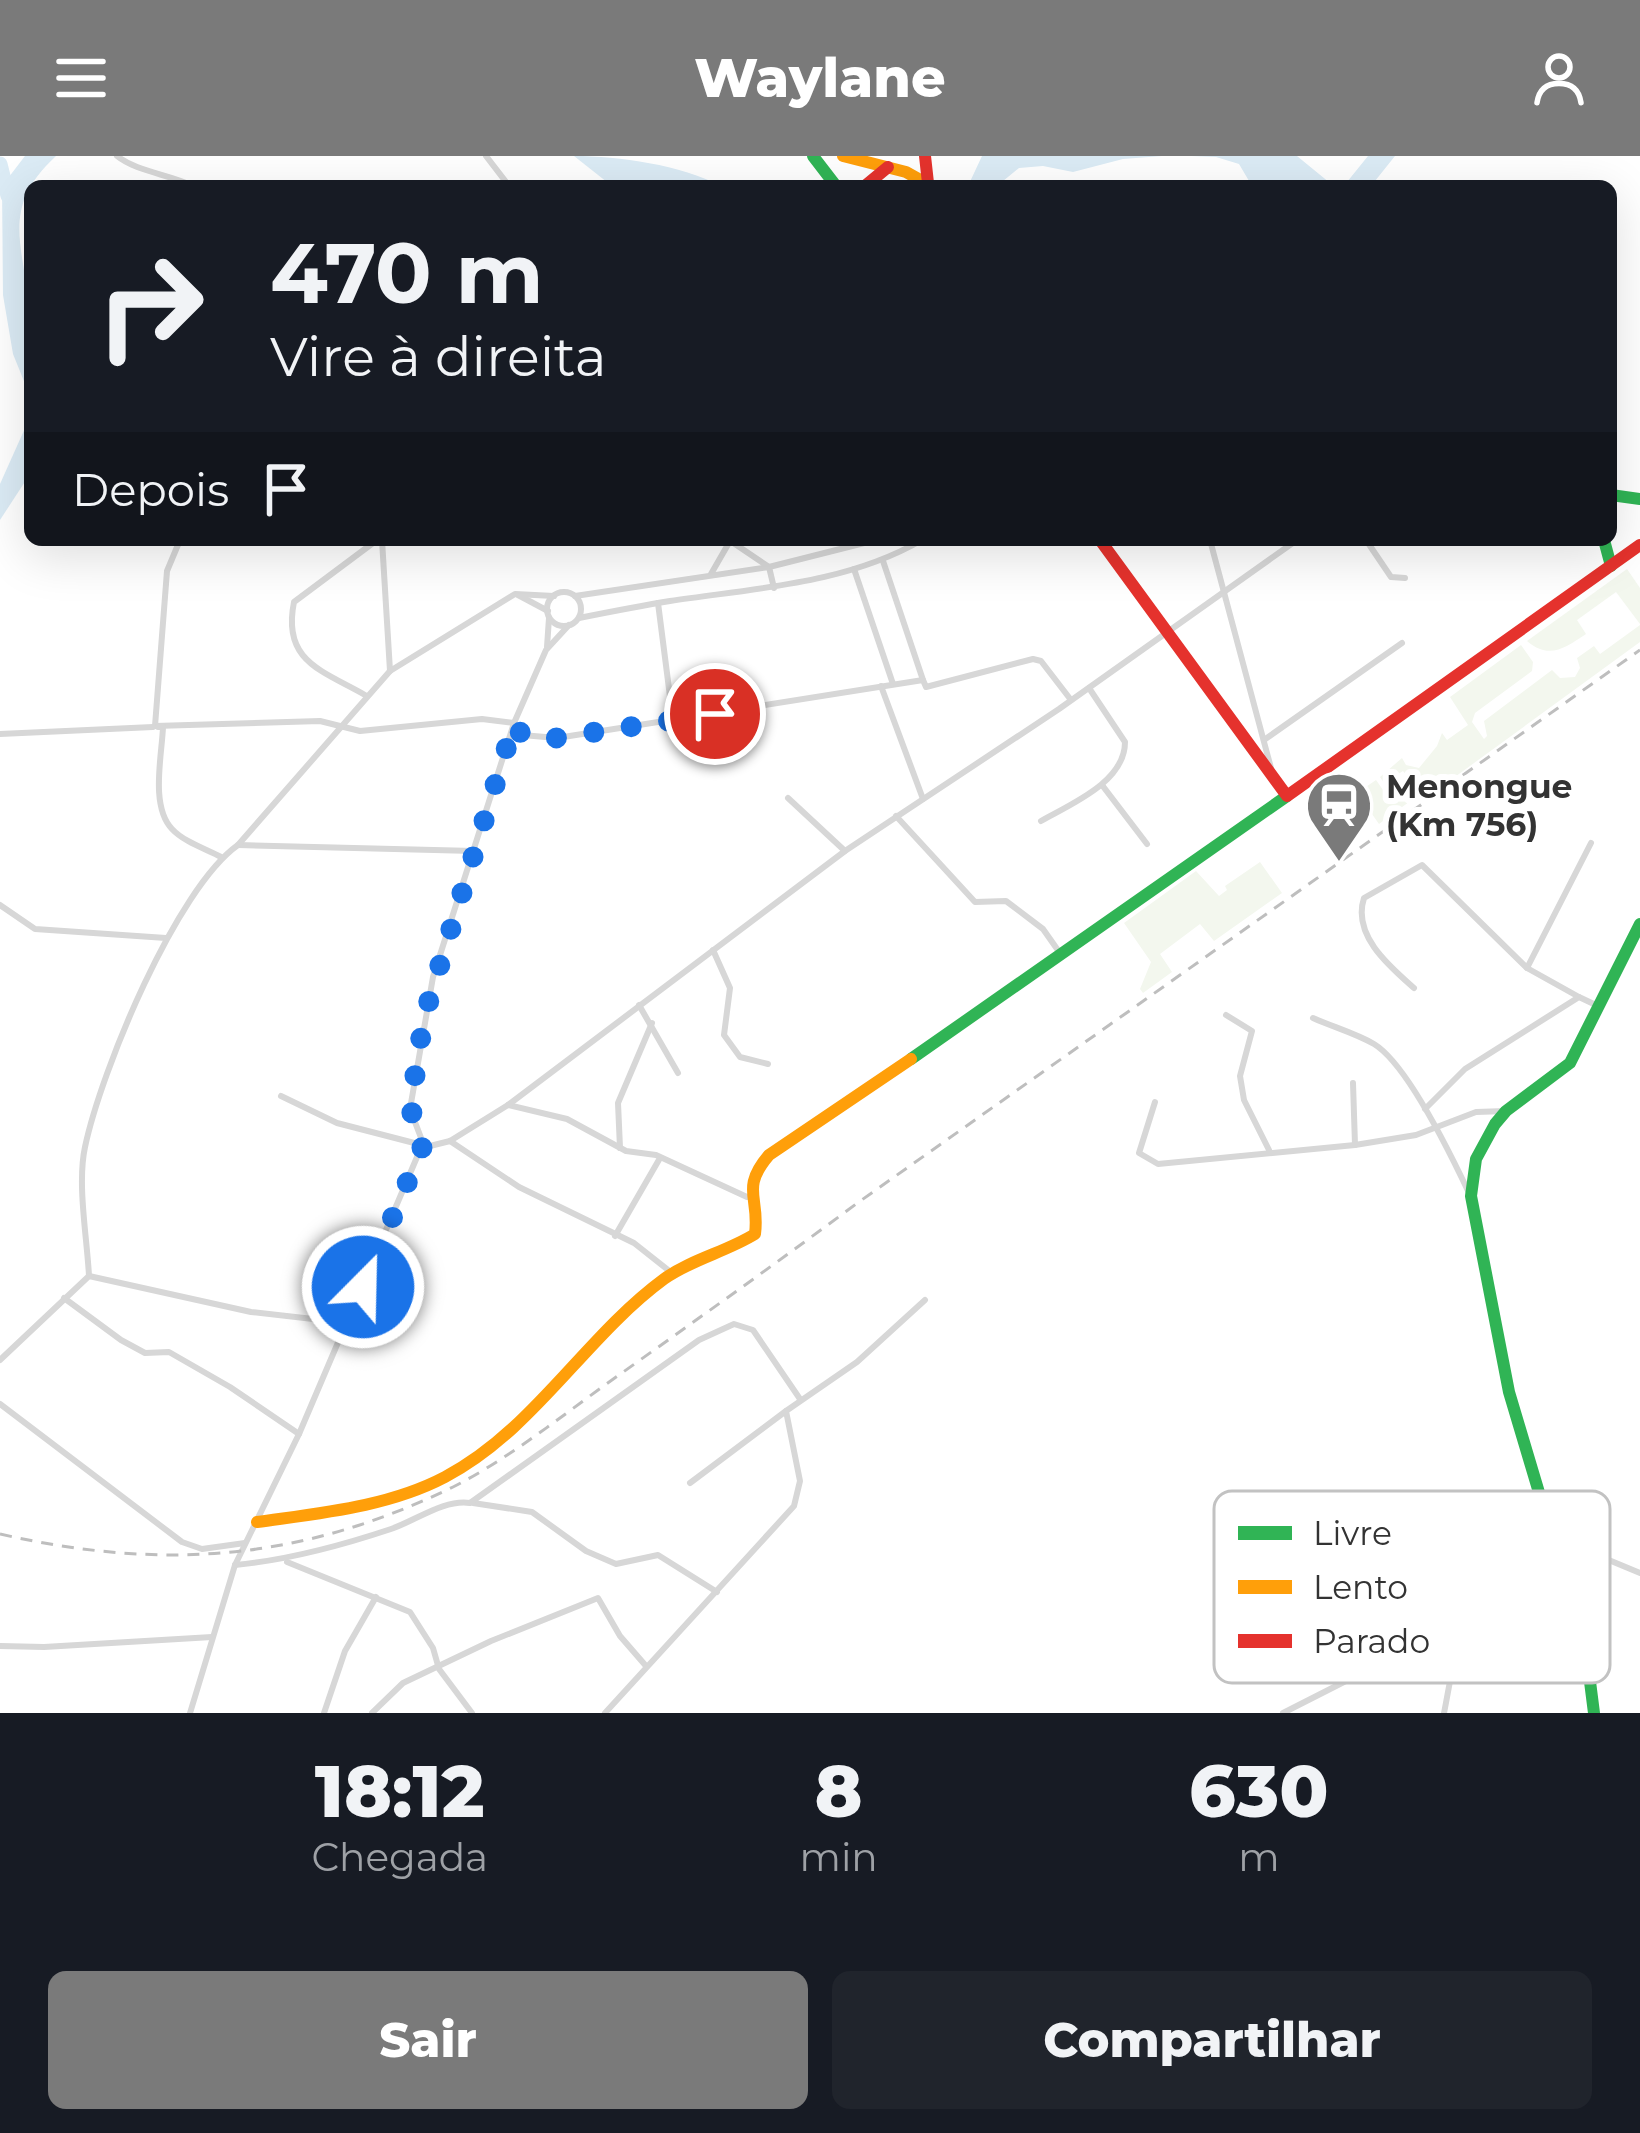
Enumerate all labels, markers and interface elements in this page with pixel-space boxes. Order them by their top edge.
icon: menu [48,45,114,111]
text: Waylane [694,45,946,111]
icon: person [1526,45,1592,111]
text: 470 m [270,222,544,324]
icon: right [72,228,228,384]
text: Vire à direita [270,324,607,390]
icon: arrive [253,456,319,522]
text: Depois [72,462,229,517]
pin [664,663,766,765]
icon: arrive [682,681,748,747]
place label: Menongue (Km 756) [1386,766,1572,844]
station icon: Menongue (Km 756) [1304,770,1374,864]
position arrow [300,1224,426,1350]
legend [1214,1491,1610,1683]
text: Livre [1313,1513,1392,1553]
text: Lento [1313,1567,1408,1607]
text: Parado [1313,1621,1430,1661]
text: 18:12 [315,1747,485,1835]
text: 8 [815,1747,863,1835]
text: 630 [1189,1747,1329,1835]
text: Chegada [311,1833,488,1881]
text: min [800,1833,878,1881]
text: m [1238,1833,1280,1881]
button: Sair [48,1971,808,2109]
button: Compartilhar [832,1971,1592,2109]

